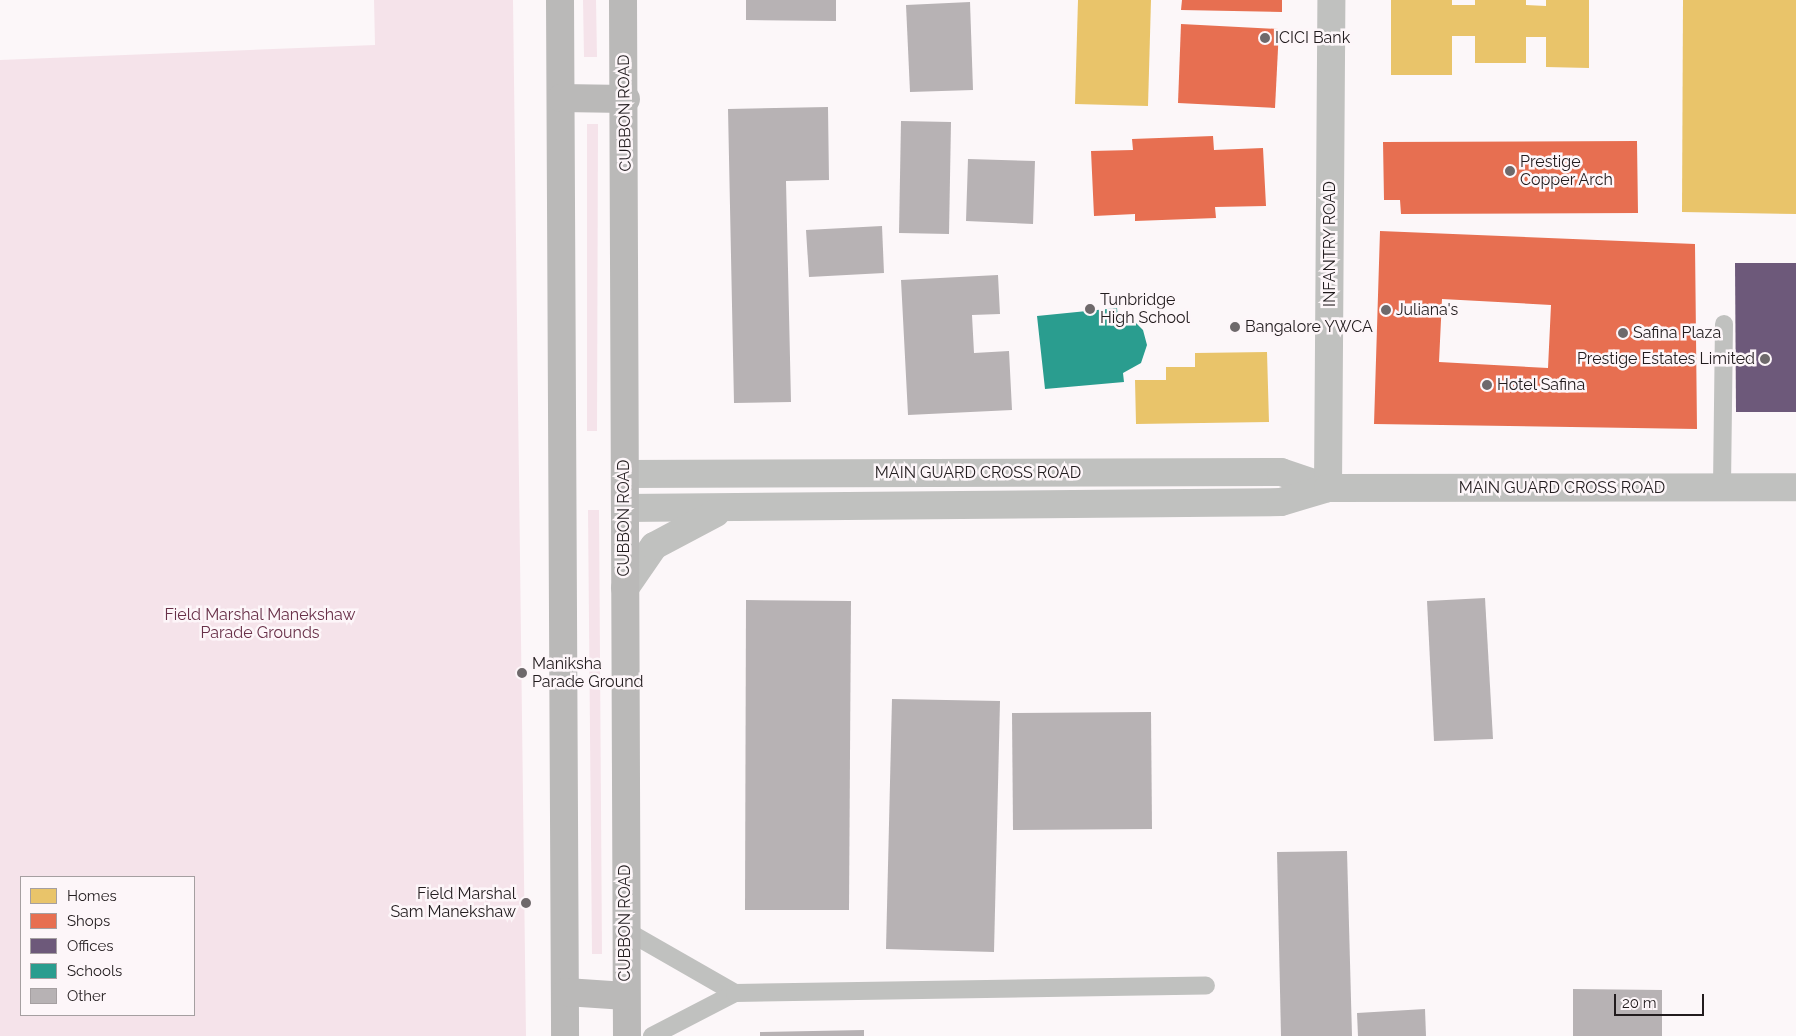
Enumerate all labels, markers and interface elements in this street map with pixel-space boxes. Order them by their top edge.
place label: ICICI Bank [1275,28,1350,48]
marker: ICICI Bank [1259,32,1271,44]
street label: CUBBON ROAD [614,54,636,172]
place label: Prestige Copper Arch [1520,152,1614,190]
marker: Prestige Copper Arch [1504,165,1516,177]
street label: INFANTRY ROAD [1320,181,1340,307]
place label: Tunbridge High School [1100,290,1190,328]
place label: Juliana's [1396,300,1458,320]
marker: Tunbridge High School [1084,303,1096,315]
marker: Juliana's [1380,304,1392,316]
place label: Bangalore YWCA [1245,317,1373,337]
marker: Bangalore YWCA [1229,321,1241,333]
place label: Safina Plaza [1633,323,1721,343]
marker: Safina Plaza [1617,327,1629,339]
place label: Prestige Estates Limited [1577,349,1755,369]
marker: Prestige Estates Limited [1759,353,1771,365]
place label: Hotel Safina [1497,375,1586,395]
marker: Hotel Safina [1481,379,1493,391]
street label: CUBBON ROAD [614,459,634,577]
street label: MAIN GUARD CROSS ROAD [875,463,1081,483]
street label: MAIN GUARD CROSS ROAD [1459,478,1665,498]
park label: Field Marshal Manekshaw Parade Grounds [164,605,356,643]
place label: Maniksha Parade Ground [532,654,643,692]
marker: Maniksha Parade Ground [516,667,528,679]
street label: CUBBON ROAD [615,864,635,982]
legend [20,876,195,1016]
place label: Field Marshal Sam Manekshaw [390,884,516,922]
text: Homes [67,887,117,905]
marker: Field Marshal Sam Manekshaw [520,897,532,909]
text: Shops [67,912,110,930]
text: Offices [67,937,114,955]
text: Schools [67,962,122,980]
scale bar [1616,984,1706,1016]
text: Other [67,987,106,1005]
text: 20 m [1622,994,1657,1012]

